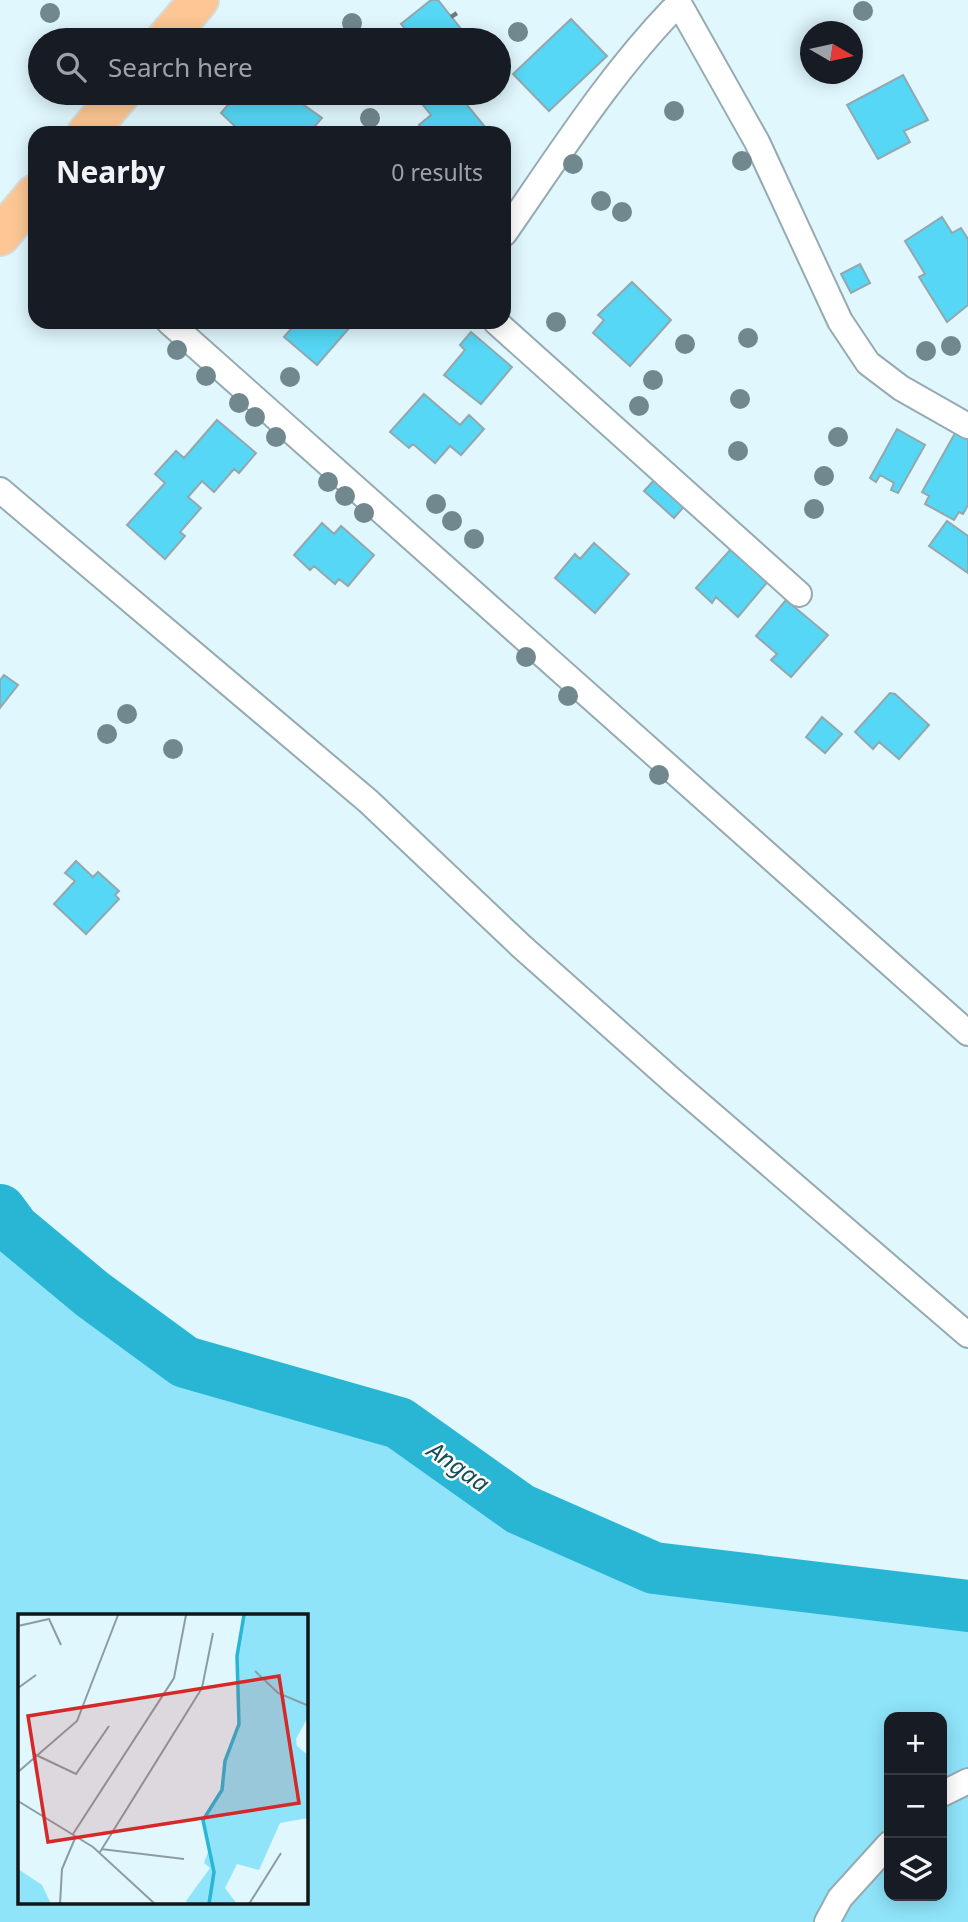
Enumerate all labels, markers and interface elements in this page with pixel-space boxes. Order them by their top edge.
north arrow [800,21,863,84]
search box [28,28,511,105]
icon: search [52,48,90,86]
text: Search here [108,49,253,85]
text: Nearby [56,151,165,192]
text: 0 results [391,156,483,188]
water label: Angaa [420,1432,497,1499]
inset map [18,1614,308,1904]
map controls [884,1712,947,1901]
button: + [884,1712,947,1775]
button: − [884,1775,947,1838]
button: layers [884,1838,947,1901]

